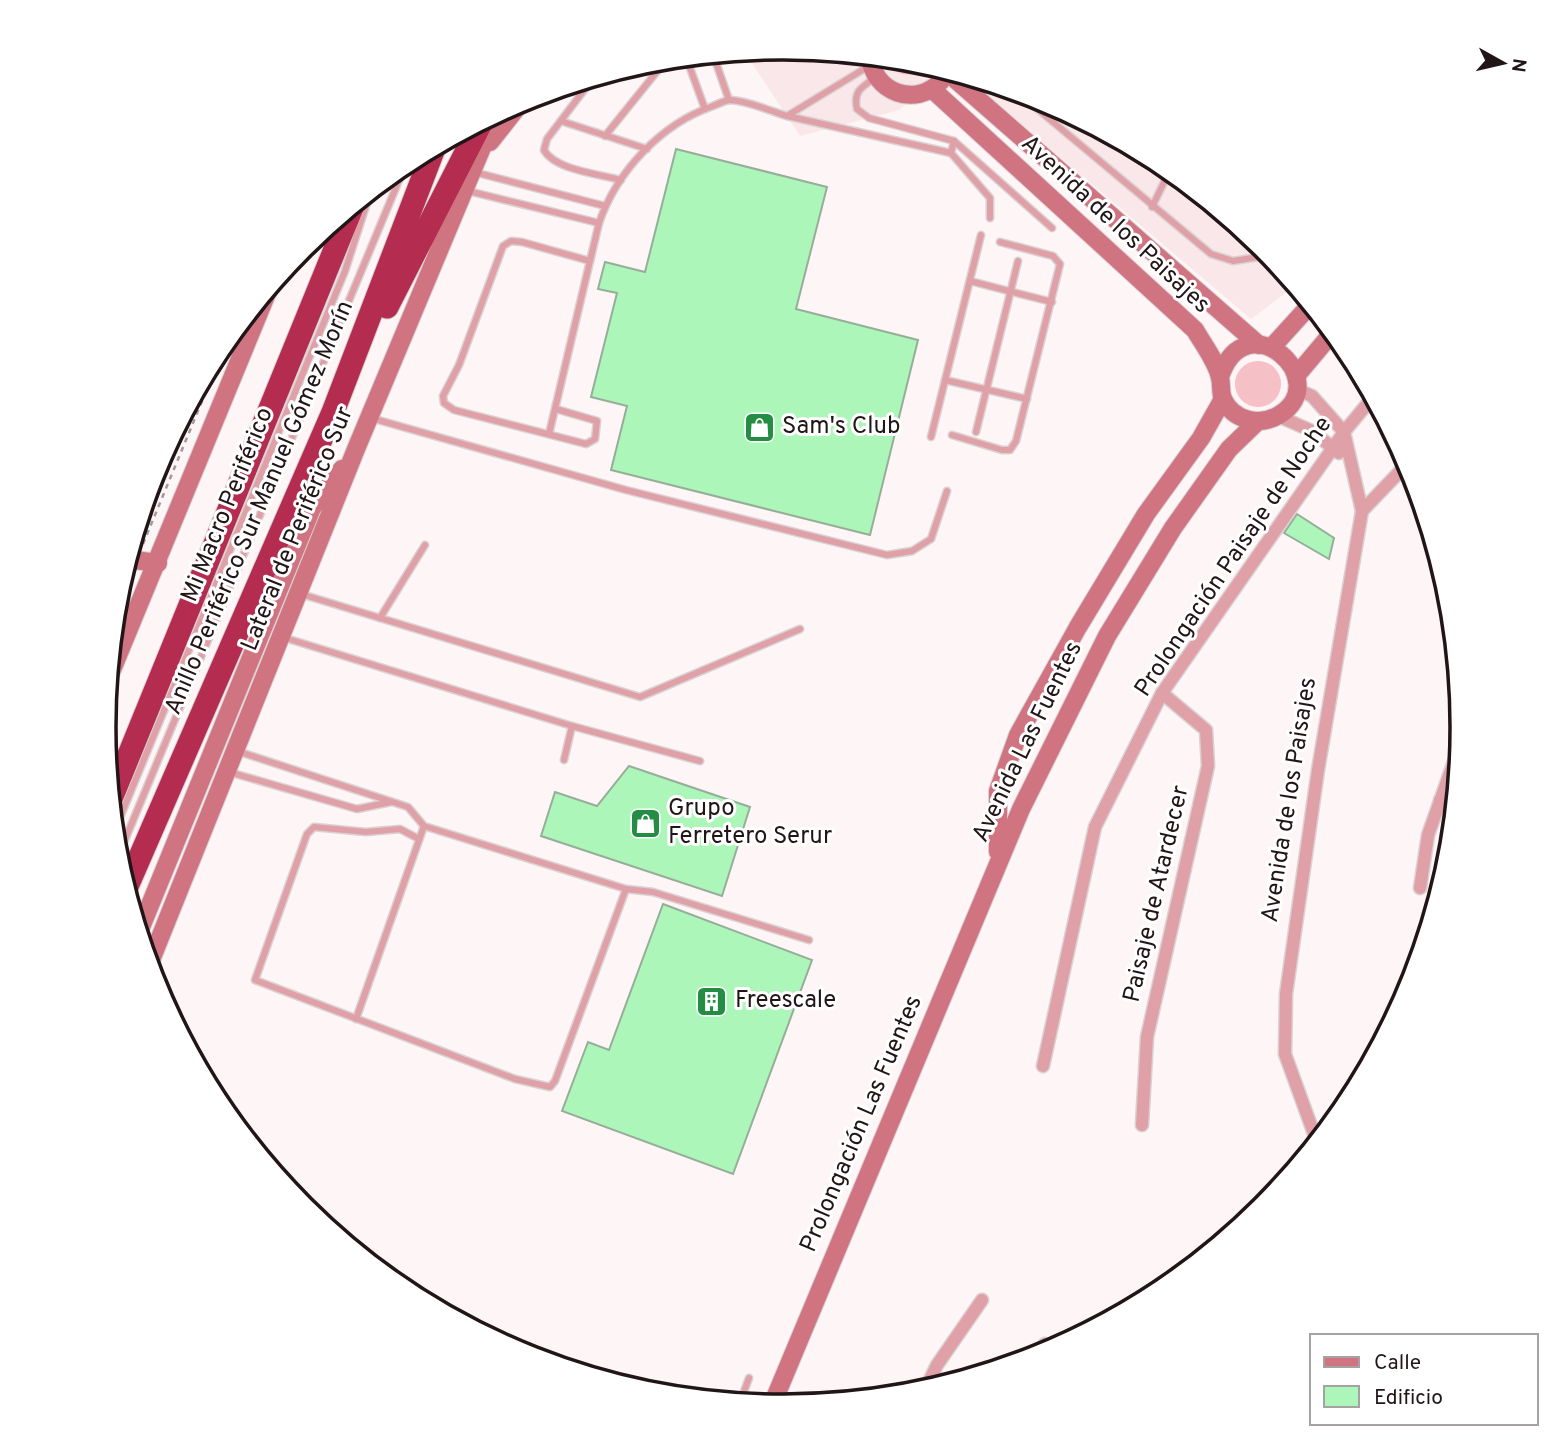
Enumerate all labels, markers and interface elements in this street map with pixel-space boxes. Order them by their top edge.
north arrow [1468,28,1538,98]
text: N [1505,57,1531,74]
street label: Avenida de los Paisajes [1014,129,1216,321]
street label: Anillo Periférico Sur Manuel Gómez Morín [159,296,361,720]
street label: Lateral de Periférico Sur [235,402,361,656]
street label: Mi Macro Periférico [175,403,281,607]
shop icon: Sam's Club [742,410,776,444]
street label: Prolongación Paisaje de Noche [1129,411,1339,703]
place label: Sam's Club [782,412,901,442]
street label: Avenida Las Fuentes [966,637,1090,847]
street label: Avenida de los Paisajes [1256,675,1324,925]
street label: Paisaje de Atardecer [1117,783,1197,1005]
place label: Grupo Ferretero Serur [668,794,832,852]
shop icon: Grupo Ferretero Serur [628,806,662,840]
building icon: Freescale [695,984,729,1018]
place label: Freescale [735,986,836,1016]
street label: Prolongación Las Fuentes [794,991,930,1257]
legend [1310,1334,1538,1425]
text: Calle [1374,1350,1421,1377]
text: Edificio [1374,1385,1443,1412]

